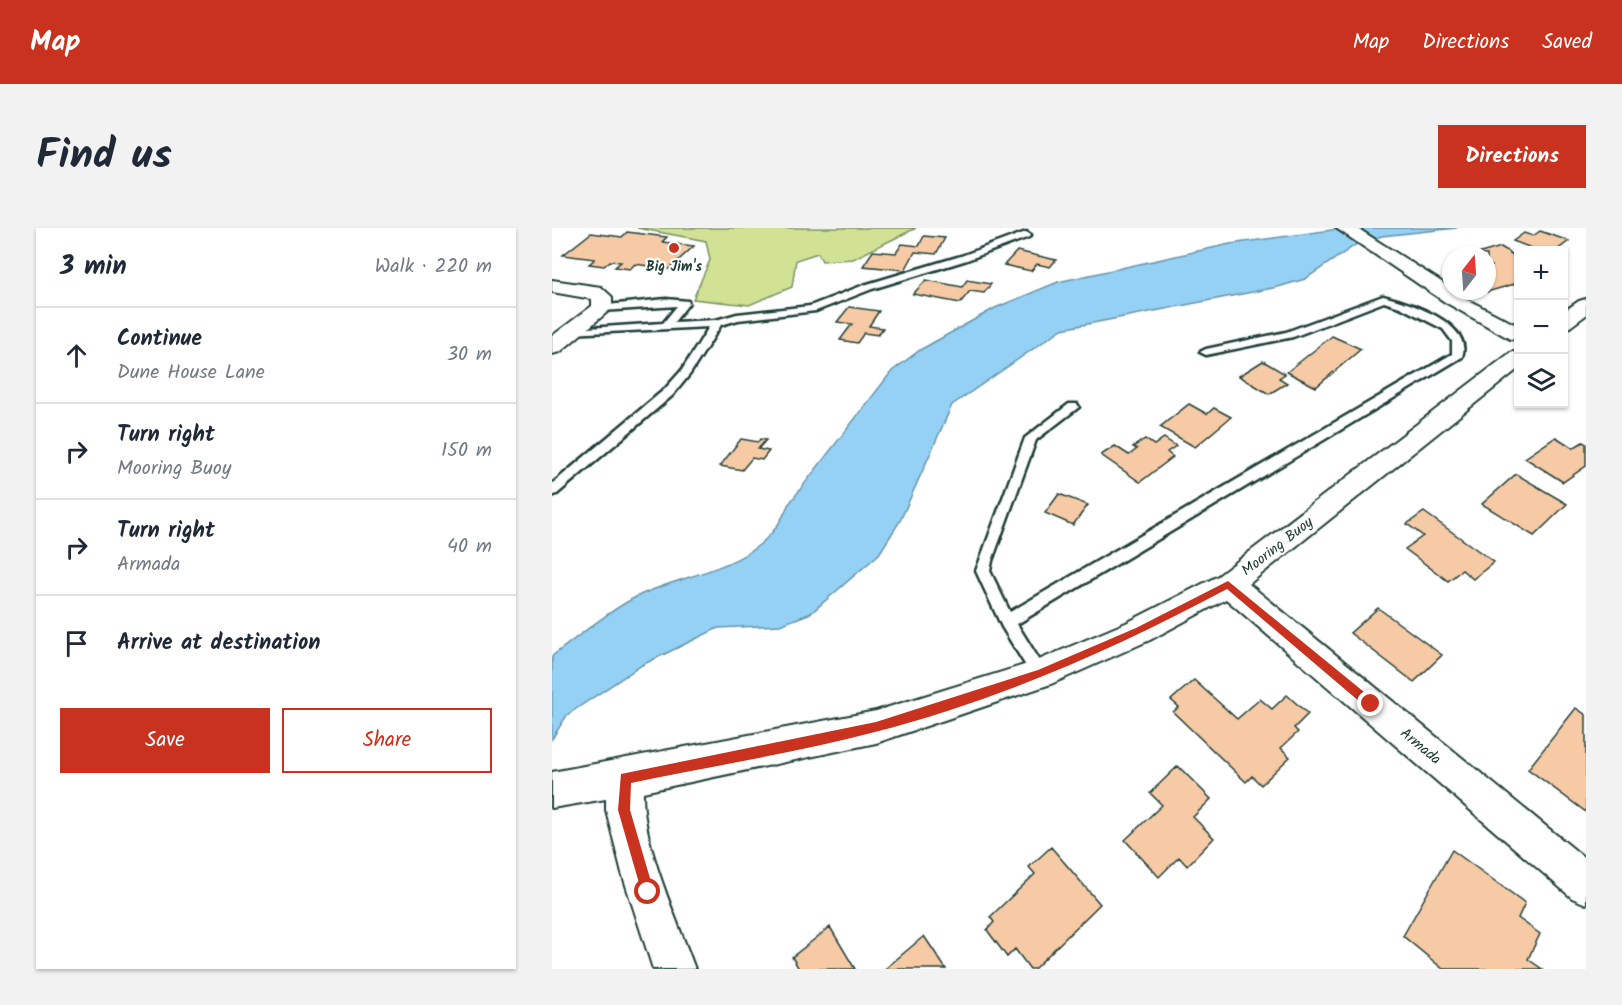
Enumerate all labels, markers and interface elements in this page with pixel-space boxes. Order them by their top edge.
text: Map [30,20,81,65]
text: Map [1353,26,1389,59]
text: Directions [1422,26,1509,59]
text: Saved [1542,26,1592,59]
text: Find us [36,123,172,190]
button: Directions [1438,125,1586,188]
marker: Big Jim's [667,241,681,255]
text: 3 min [60,246,127,288]
north arrow [1442,246,1496,300]
map controls [1514,246,1568,408]
button: + [1514,246,1568,300]
text: Walk · 220 m [375,251,492,283]
place label: Big Jim's [646,256,702,278]
button: − [1514,300,1568,354]
text: Continue [117,322,202,357]
icon: ahead [60,339,93,372]
text: 30 m [447,339,492,371]
button: layers [1514,354,1568,408]
text: Dune House Lane [117,357,265,389]
text: Turn right [117,418,215,453]
icon: right [60,435,93,468]
text: 150 m [441,435,492,467]
text: Mooring Buoy [117,453,231,485]
street label: Mooring Buoy [1236,510,1320,583]
text: Turn right [117,514,215,549]
icon: right [60,531,93,564]
text: 40 m [447,531,492,563]
text: Armada [117,549,180,581]
text: Arrive at destination [117,626,320,661]
icon: arrive [60,627,93,660]
route end [1357,690,1383,716]
button: Save [60,708,270,773]
button: Share [282,708,492,773]
street label: Armada [1394,722,1446,771]
route start [634,878,660,904]

